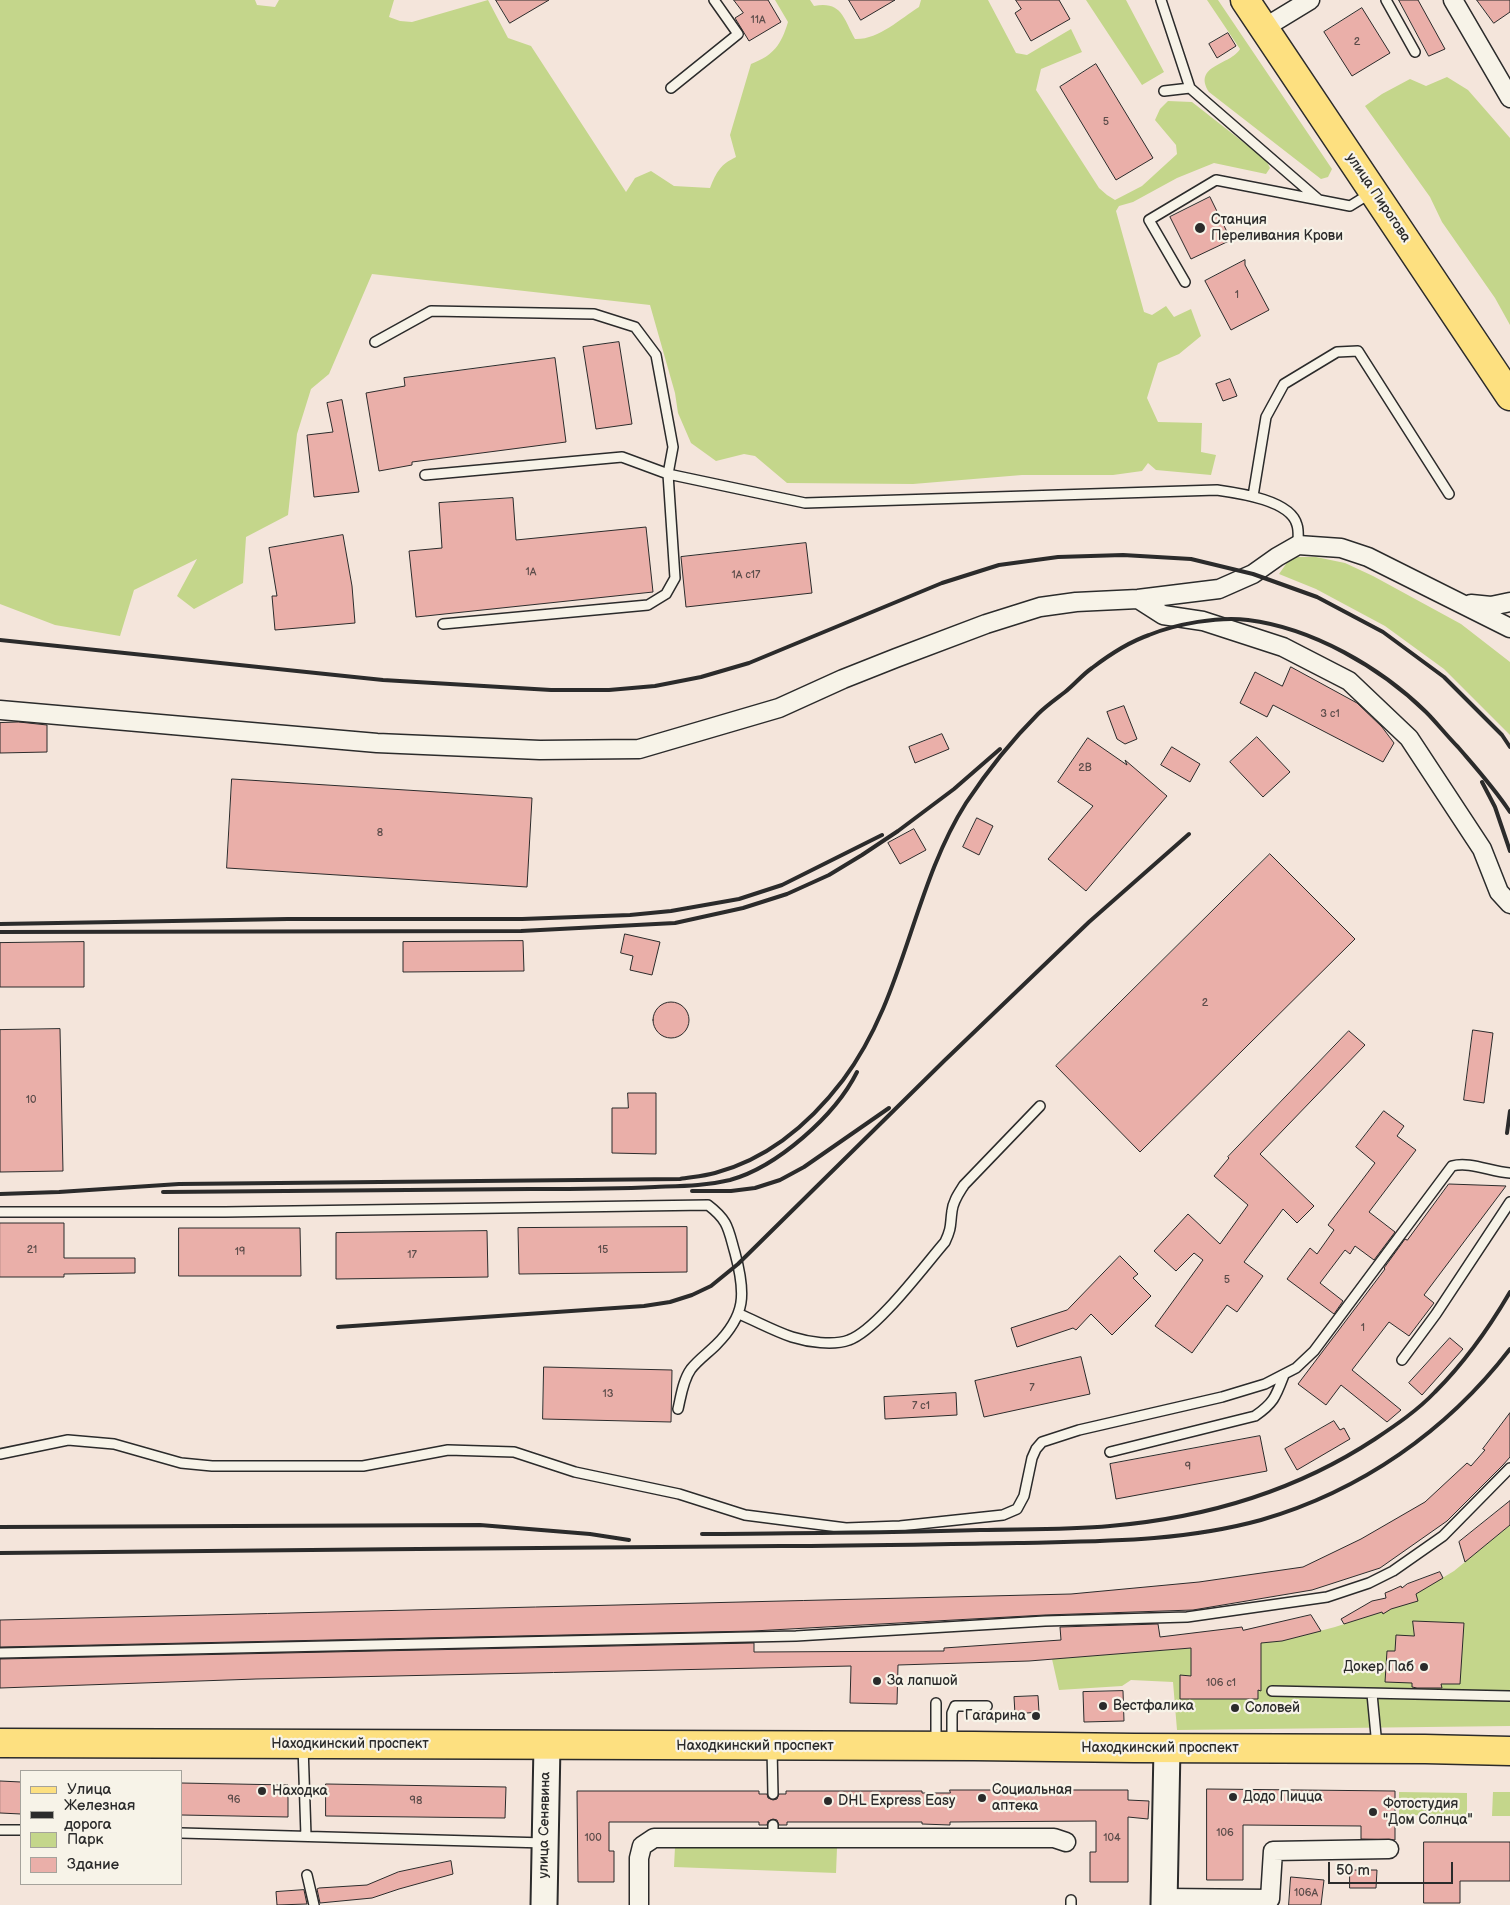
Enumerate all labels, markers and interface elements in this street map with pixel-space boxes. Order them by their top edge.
house number: 11А [750,13,766,27]
house number: 2 [1354,35,1360,49]
house number: 5 [1103,115,1109,129]
street label: улица Пирогова [1342,150,1414,246]
place label: Станция Переливания Крови [1211,212,1343,244]
marker: Станция Переливания Крови [1193,221,1207,235]
house number: 1 [1235,288,1239,302]
house number: 1А [526,565,536,579]
house number: 1А с17 [732,568,760,582]
house number: 3 с1 [1320,707,1340,721]
house number: 2В [1078,761,1092,775]
house number: 8 [377,826,383,840]
house number: 2 [1202,996,1208,1010]
house number: 10 [26,1093,36,1107]
house number: 21 [27,1243,37,1257]
house number: 15 [598,1243,608,1257]
house number: 19 [235,1245,245,1259]
house number: 17 [407,1248,417,1262]
house number: 5 [1224,1273,1230,1287]
house number: 1 [1361,1321,1365,1335]
house number: 7 [1029,1381,1035,1395]
house number: 13 [602,1387,614,1401]
house number: 7 с1 [912,1399,930,1413]
house number: 9 [1185,1460,1191,1474]
place label: Докер Паб [1343,1659,1414,1675]
marker: Докер Паб [1418,1661,1430,1673]
place label: За лапшой [887,1673,958,1689]
marker: За лапшой [871,1675,883,1687]
house number: 106 с1 [1206,1676,1236,1690]
place label: Вестфалика [1113,1698,1194,1714]
marker: Вестфалика [1097,1700,1109,1712]
place label: Соловей [1245,1700,1300,1716]
marker: Соловей [1229,1702,1241,1714]
place label: Гагарина [965,1708,1026,1724]
marker: Гагарина [1030,1710,1042,1722]
street label: Находкинский проспект [271,1736,429,1752]
street label: Находкинский проспект [676,1738,834,1754]
street label: Находкинский проспект [1081,1740,1239,1756]
legend [20,1770,182,1885]
street label: улица Сенявина [536,1771,554,1879]
text: Улица [67,1780,111,1799]
place label: Социальная аптека [992,1782,1072,1814]
place label: Находка [272,1783,328,1799]
marker: Находка [256,1785,268,1797]
place label: Додо Пицца [1243,1789,1322,1805]
marker: Додо Пицца [1227,1791,1239,1803]
marker: Социальная аптека [976,1792,988,1804]
house number: 96 [227,1793,241,1807]
place label: DHL Express Easy [838,1793,955,1809]
house number: 98 [410,1794,422,1808]
marker: DHL Express Easy [822,1795,834,1807]
text: Железная дорога [64,1796,135,1834]
place label: Фотостудия "Дом Солнца" [1383,1796,1473,1828]
marker: Фотостудия "Дом Солнца" [1367,1806,1379,1818]
house number: 106 [1216,1826,1234,1840]
text: Парк [67,1830,104,1849]
house number: 100 [584,1831,602,1845]
house number: 104 [1103,1831,1121,1845]
scale bar [1330,1852,1455,1884]
text: Здание [67,1855,119,1874]
text: 50 m [1336,1861,1370,1880]
house number: 106А [1294,1886,1318,1900]

